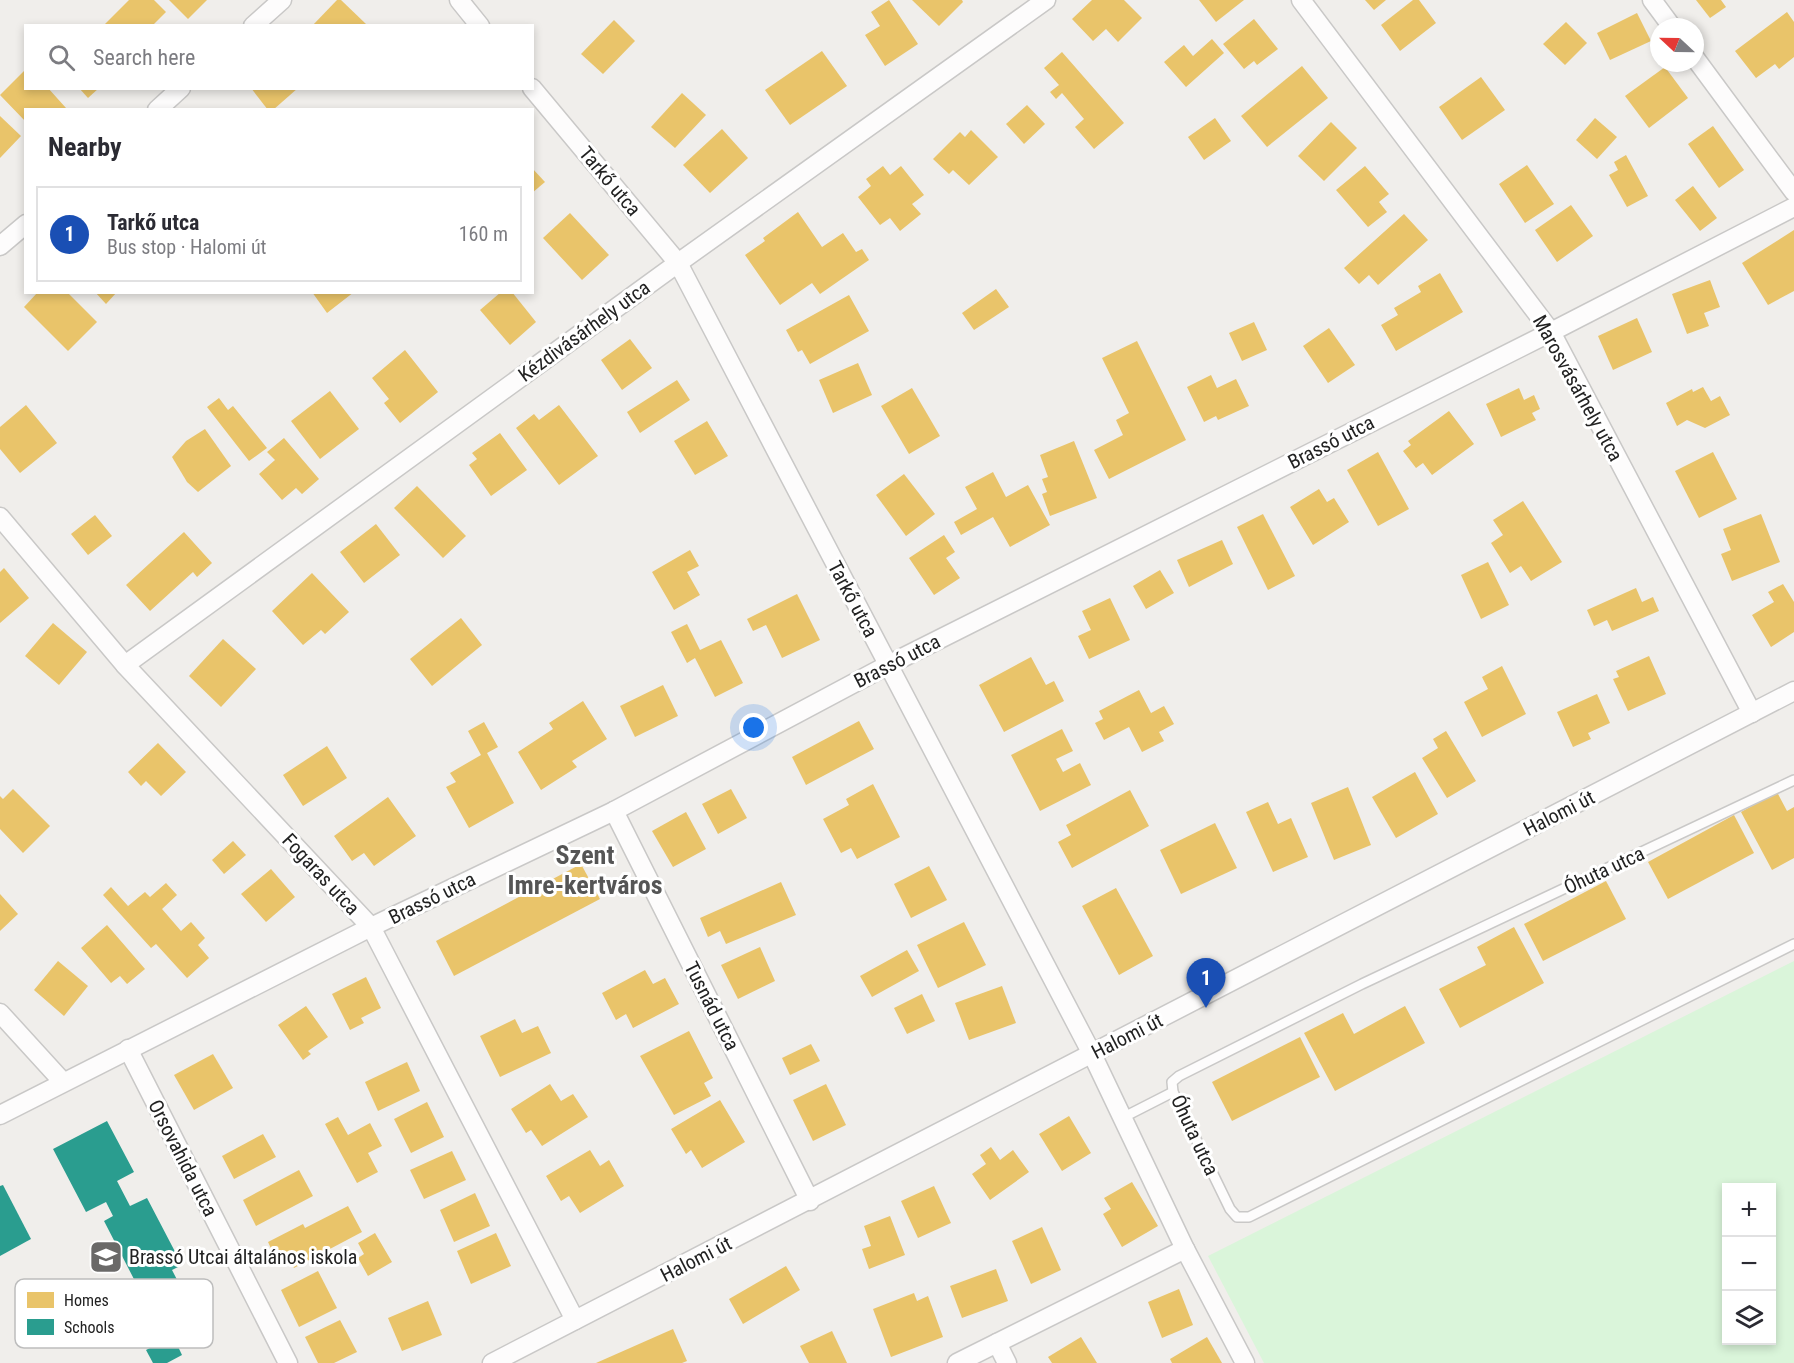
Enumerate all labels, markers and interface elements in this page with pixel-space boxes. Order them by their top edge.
north arrow [1650,18,1704,72]
search box [24,24,534,90]
icon: search [45,41,78,74]
text: Search here [93,45,195,70]
text: Nearby [48,132,122,162]
street label: Tarkő utca [574,141,646,221]
text: Tarkő utca [107,210,199,235]
text: 1 [64,222,75,246]
text: 160 m [459,222,508,246]
text: Bus stop · Halomi út [107,235,267,259]
street label: Kézdivásárhely utca [513,275,655,387]
street label: Marosvásárhely utca [1528,311,1628,465]
street label: Brassó utca [1284,410,1378,474]
street label: Tarkő utca [823,557,883,641]
street label: Brassó utca [850,629,944,693]
your location [739,713,768,742]
street label: Halomi út [1519,785,1599,841]
street label: Fogaras utca [277,828,365,920]
district label: Szent Imre-kertváros [508,840,662,900]
street label: Óhuta utca [1560,841,1648,899]
street label: Brassó utca [385,867,479,929]
street label: Tusnád utca [679,958,745,1054]
pin: 1 [1186,958,1226,1008]
street label: Halomi út [1087,1008,1167,1064]
street label: Óhuta utca [1166,1091,1224,1179]
street label: Orsovahida utca [143,1096,223,1220]
map controls [1722,1183,1776,1345]
button: + [1722,1183,1776,1237]
street label: Halomi út [656,1231,736,1287]
button: − [1722,1237,1776,1291]
school or university icon: Brassó Utcai általános iskola [88,1239,124,1275]
place label: Brassó Utcai általános iskola [129,1245,357,1269]
legend [15,1279,213,1348]
text: Homes [64,1291,109,1310]
button: layers [1722,1291,1776,1345]
text: Schools [64,1318,114,1337]

